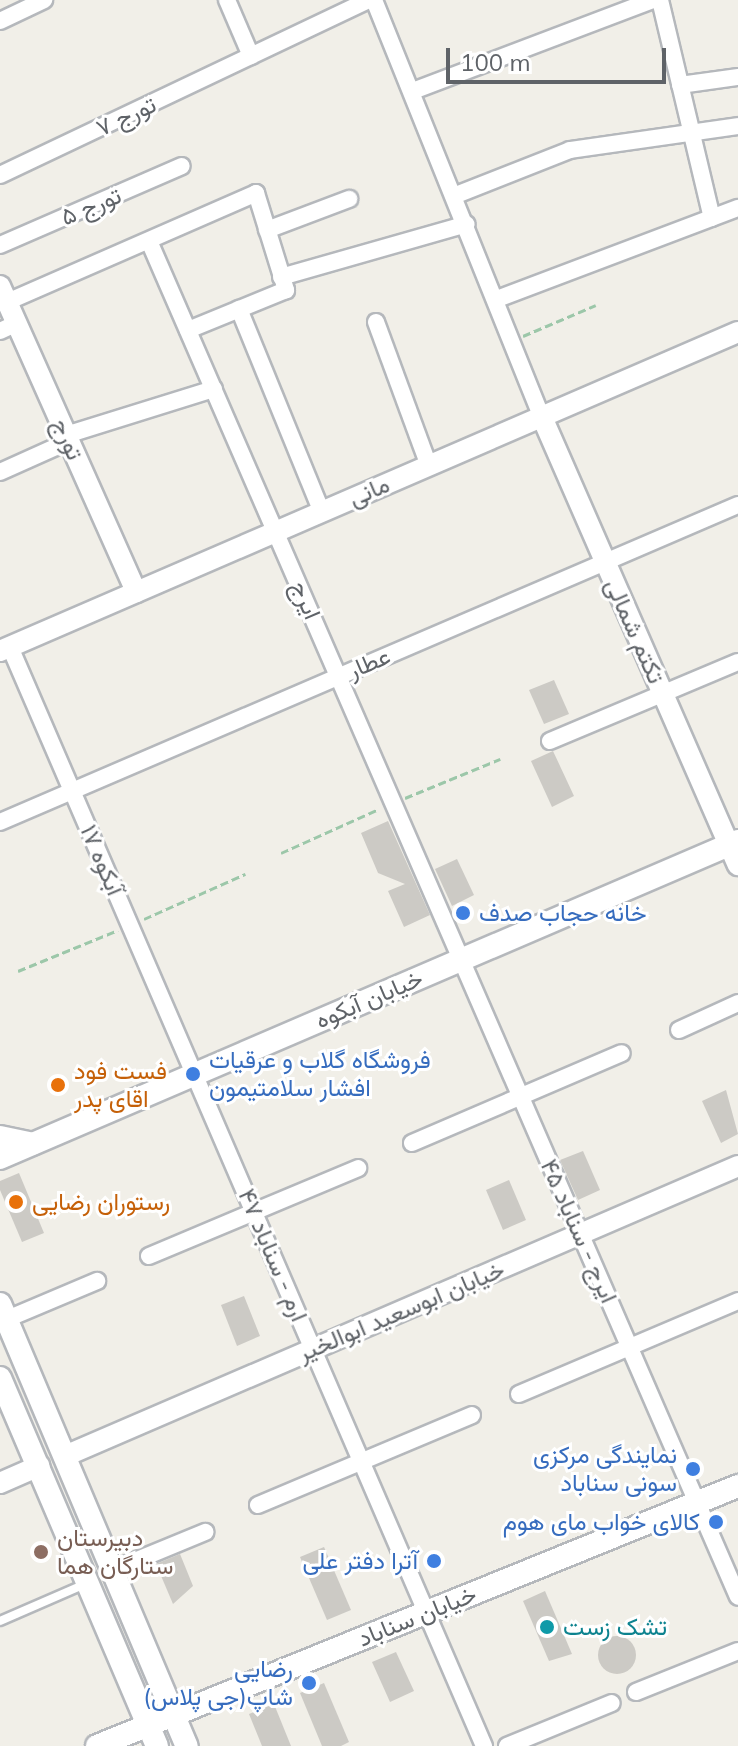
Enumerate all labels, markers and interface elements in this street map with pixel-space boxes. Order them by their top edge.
scale bar [450,32,670,82]
text: 100 m [460,47,531,77]
street label: تورج ۷ [92,90,160,142]
street label: تورج ۵ [57,180,125,232]
street label: تورج [46,414,90,464]
street label: مانی [344,470,394,512]
street label: تکتم شمالی [599,574,671,688]
street label: ایرج [285,576,327,624]
street label: عطار [343,641,395,685]
street label: آبکوه ۱۷ [74,820,130,900]
place label: خانه حجاب صدف [479,899,647,927]
marker: خانه حجاب صدف [454,904,472,922]
street label: خیابان آبکوه [311,964,427,1034]
place label: فروشگاه گلاب و عرقیات افشار سلامتیمون [209,1046,431,1102]
place label: فست فود اقای پدر [74,1057,167,1113]
marker: فروشگاه گلاب و عرقیات افشار سلامتیمون [184,1065,202,1083]
marker: فست فود اقای پدر [49,1076,67,1094]
street label: ایرج - سناباد ۴۵ [534,1155,624,1307]
street label: ارم - سناباد ۴۷ [232,1184,314,1326]
place label: رستوران رضایی [32,1188,170,1216]
marker: رستوران رضایی [7,1193,25,1211]
street label: خیابان ابوسعید ابوالخیر [293,1254,509,1368]
place label: نمایندگی مرکزی سونی سناباد [533,1441,677,1497]
marker: نمایندگی مرکزی سونی سناباد [684,1460,702,1478]
place label: کالای خواب مای هوم [503,1508,700,1536]
marker: کالای خواب مای هوم [707,1513,725,1531]
place label: دبیرستان ستارگان هما [57,1524,174,1580]
marker: دبیرستان ستارگان هما [32,1543,50,1561]
place label: آترا دفتر علی [303,1547,418,1575]
marker: آترا دفتر علی [425,1552,443,1570]
street label: خیابان سناباد [354,1579,480,1653]
place label: تشک زست [563,1613,667,1641]
marker: تشک زست [538,1618,556,1636]
place label: رضایی شاپ(جی پلاس) [143,1655,293,1711]
marker: رضایی شاپ(جی پلاس) [300,1674,318,1692]

